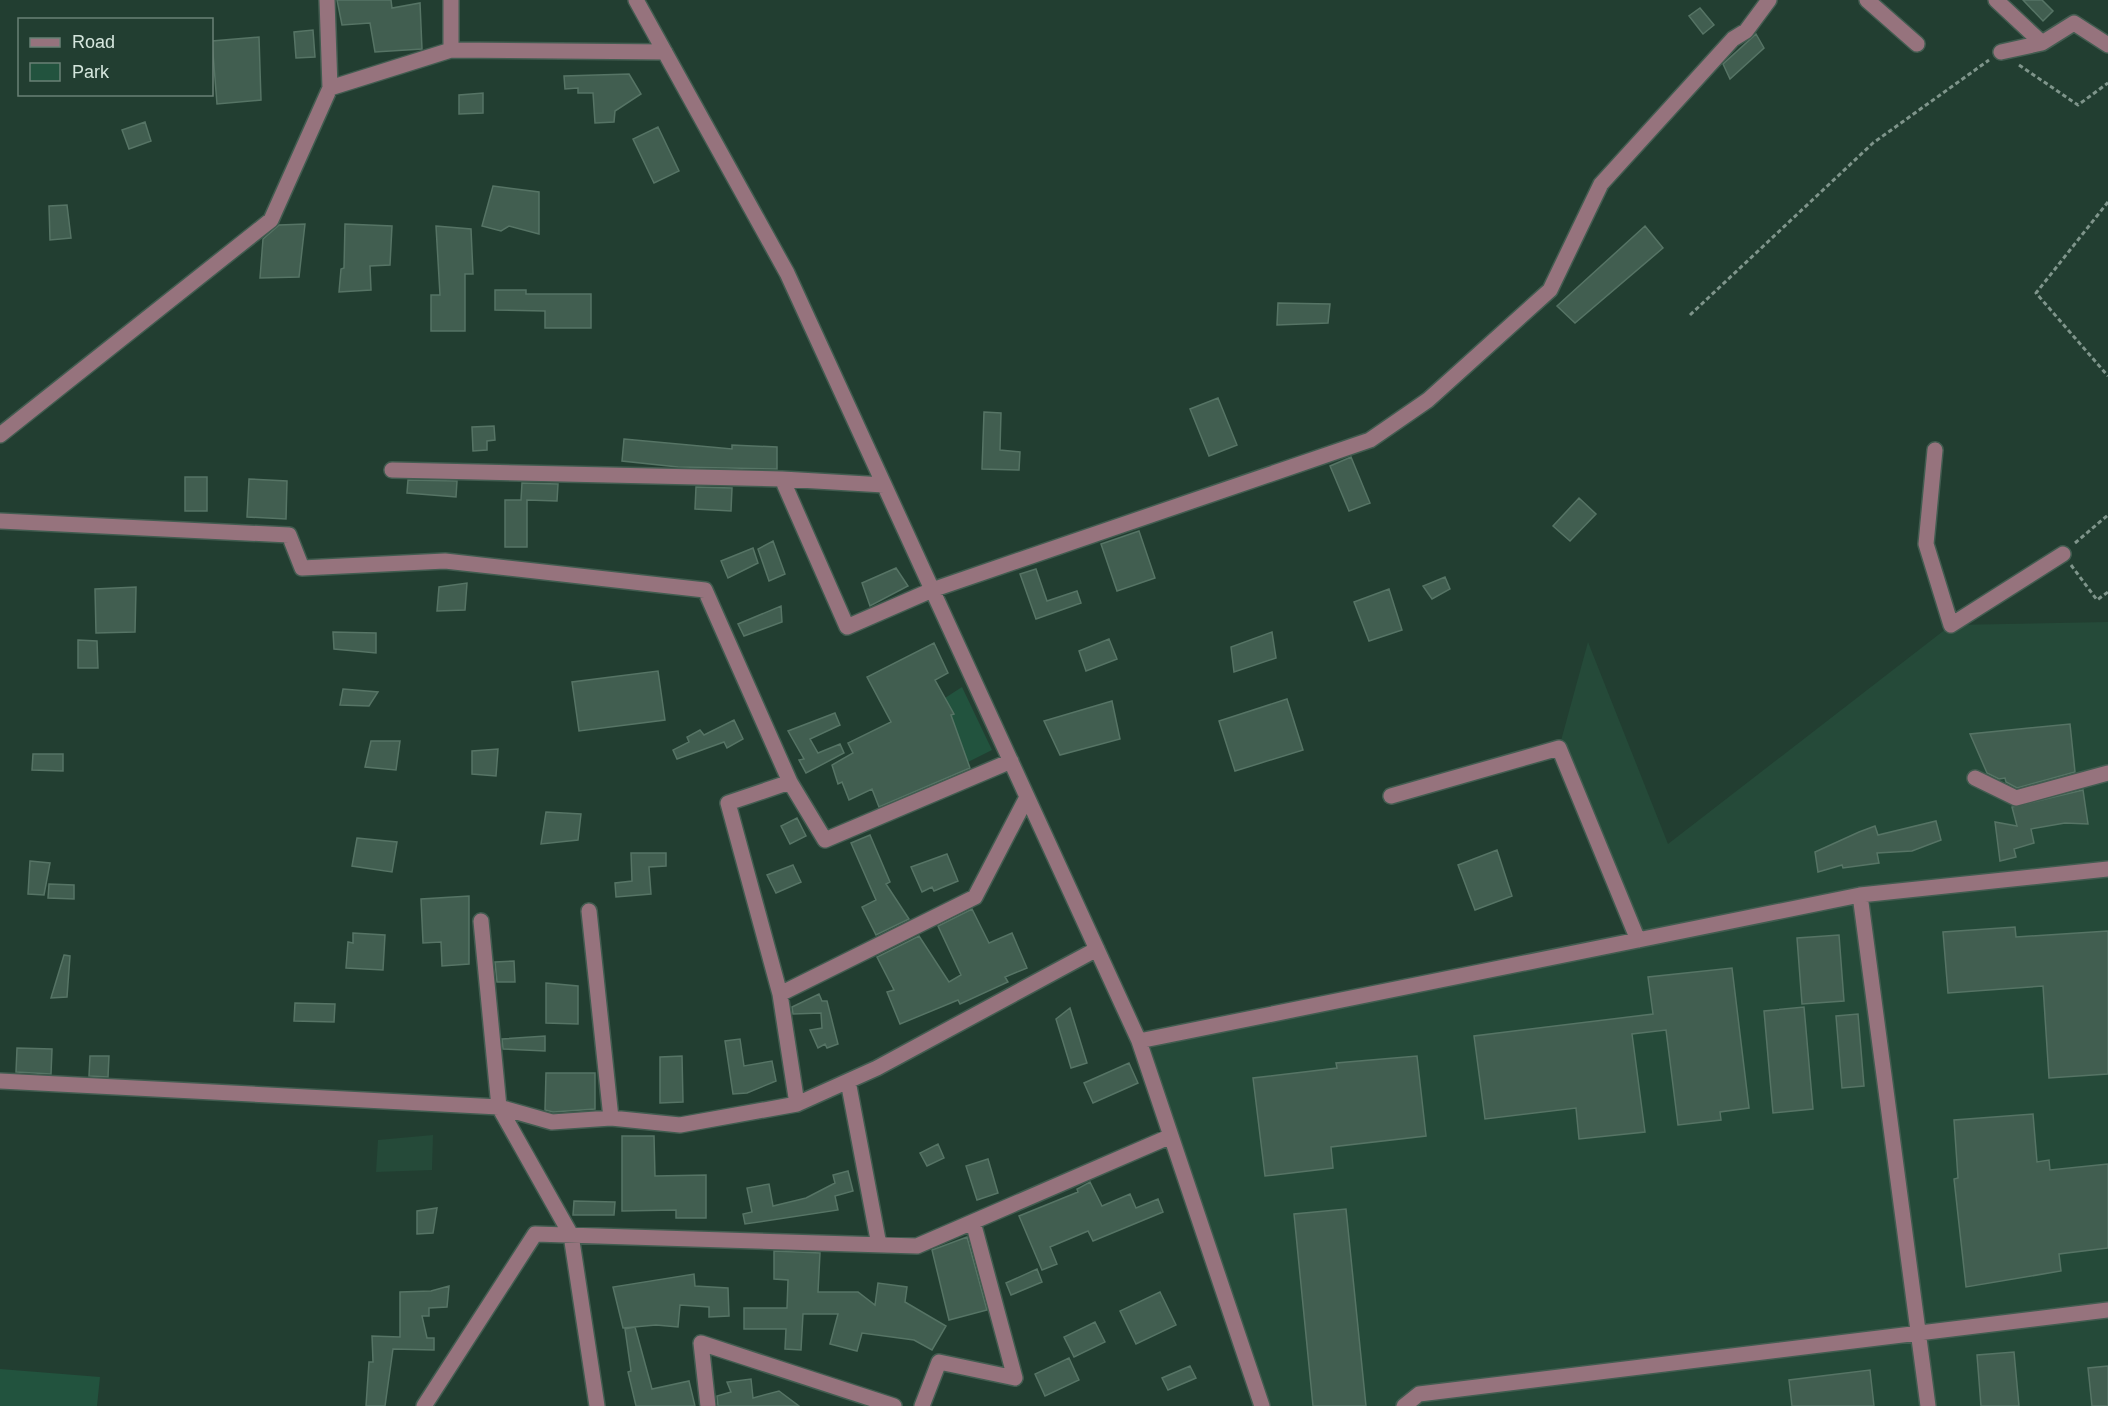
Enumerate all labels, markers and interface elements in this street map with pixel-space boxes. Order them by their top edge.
legend [18,18,213,96]
text: Road [72,32,115,52]
text: Park [72,62,110,82]

